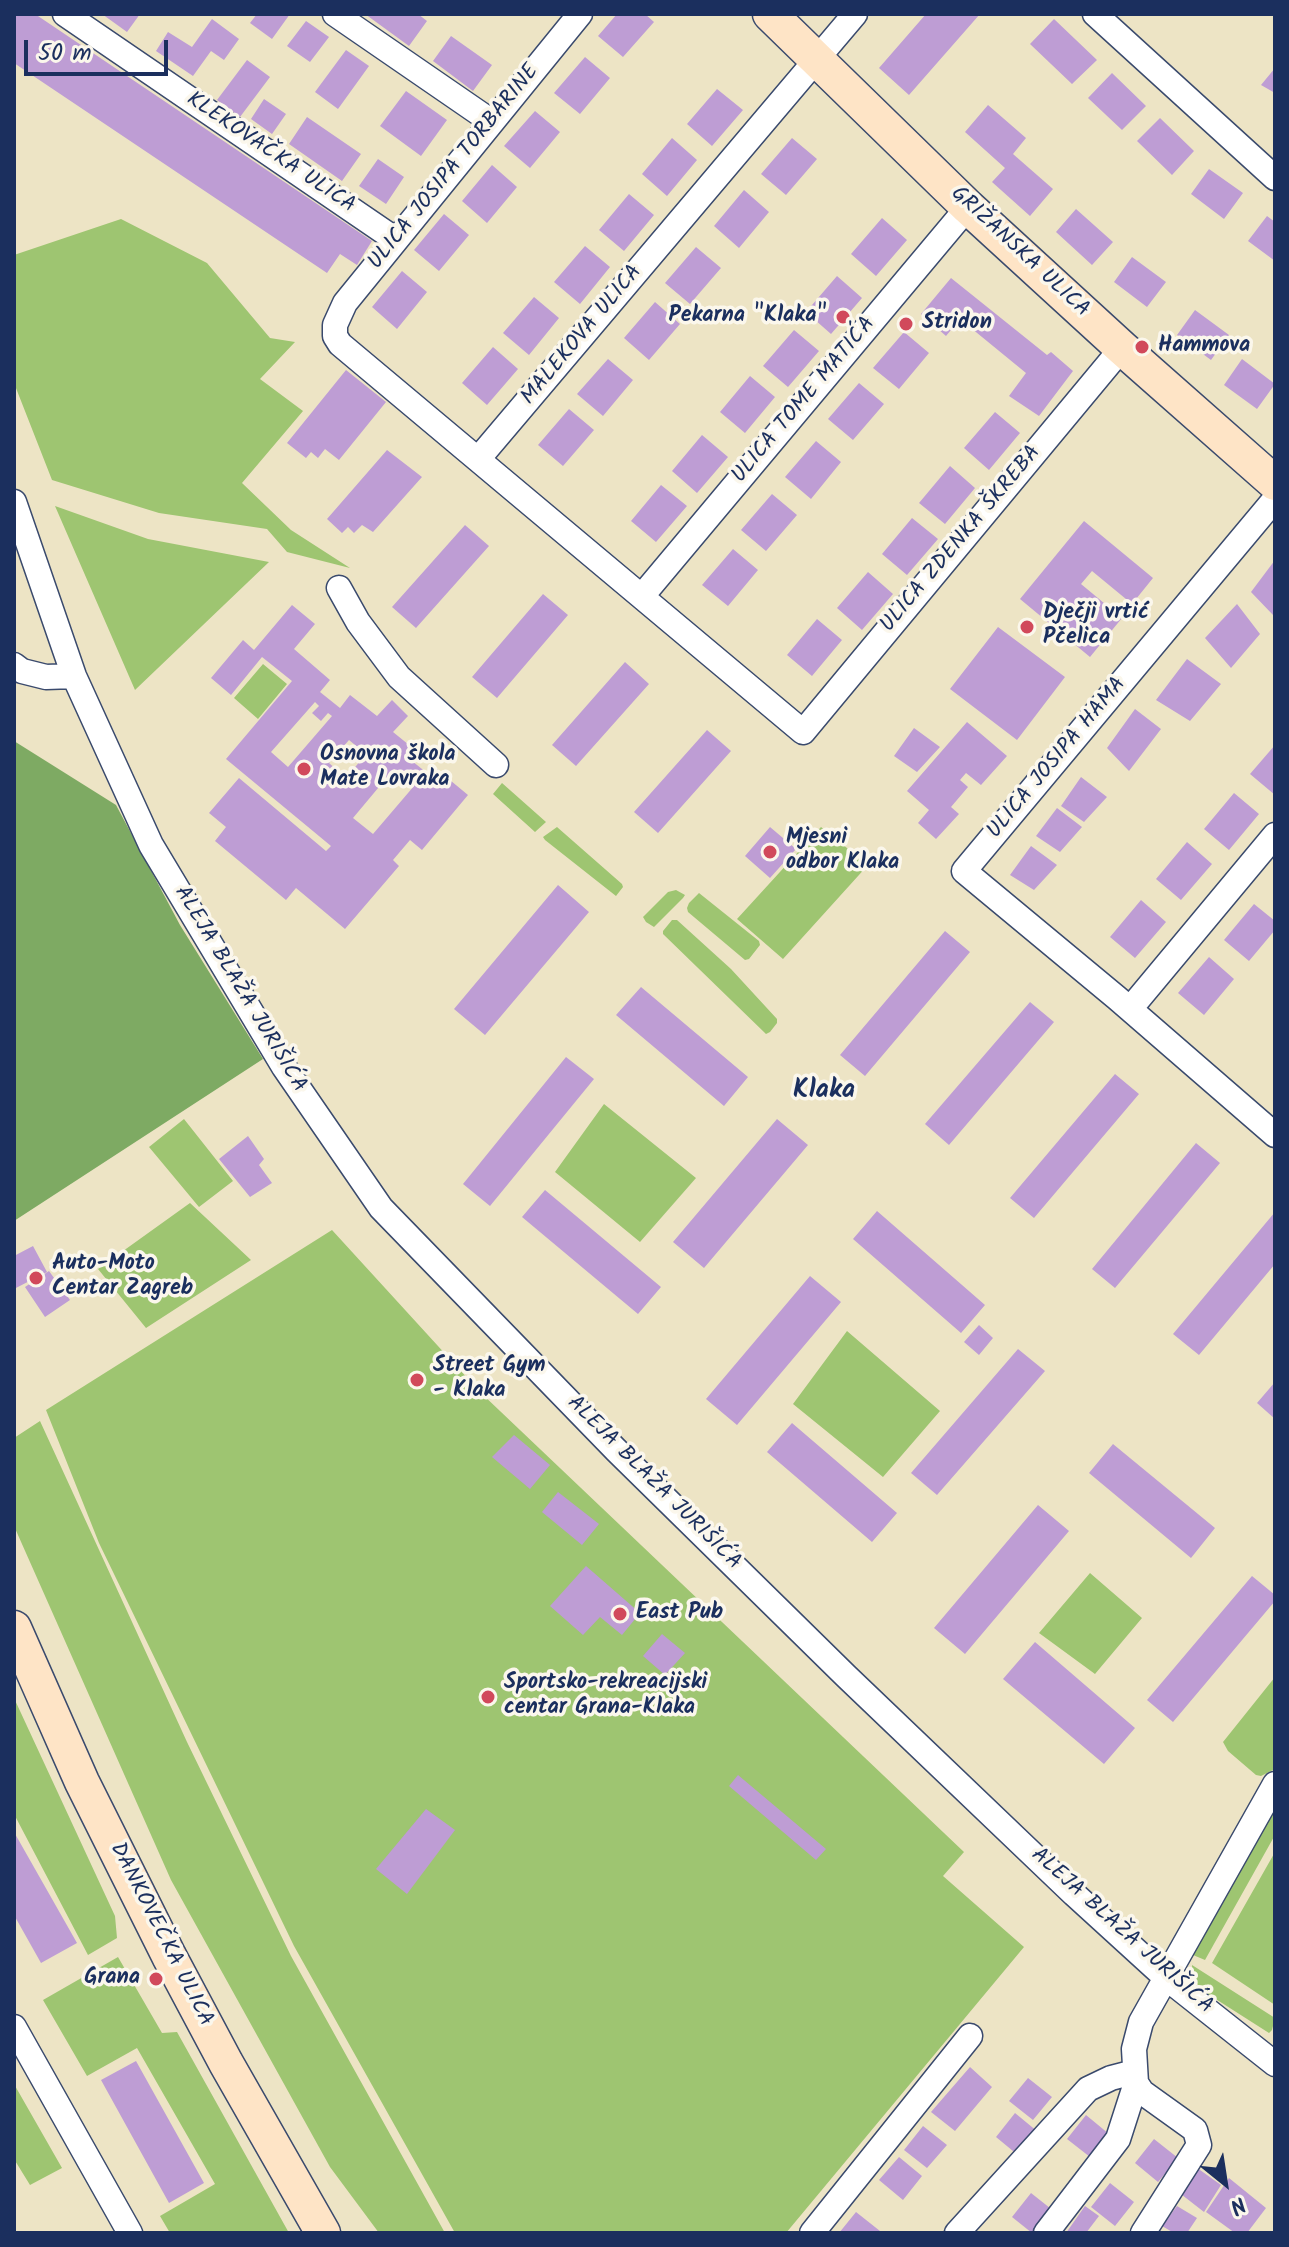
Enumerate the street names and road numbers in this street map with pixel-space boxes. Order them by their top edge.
street label: ULICA JOSIPA TORBARINE [364,60,546,276]
street label: KLEKOVAČKA ULICA [180,88,360,220]
street label: GRIŽANSKA ULICA [944,182,1094,324]
street label: MALEKOVA ULICA [517,261,649,411]
street label: ULICA TOME MATIĆA [728,312,882,490]
street label: ULICA ZDENKA ŠKREBA [876,441,1048,639]
street label: ULICA JOSIPA HAMA [983,673,1133,845]
street label: ALEJA BLAŽA JURIŠIĆA [167,882,311,1098]
street label: ALEJA BLAŽA JURIŠIĆA [560,1391,746,1577]
street label: DANKOVEČKA ULICA [102,1839,218,2031]
street label: ALEJA BLAŽA JURIŠIĆA [1024,1843,1218,2021]

